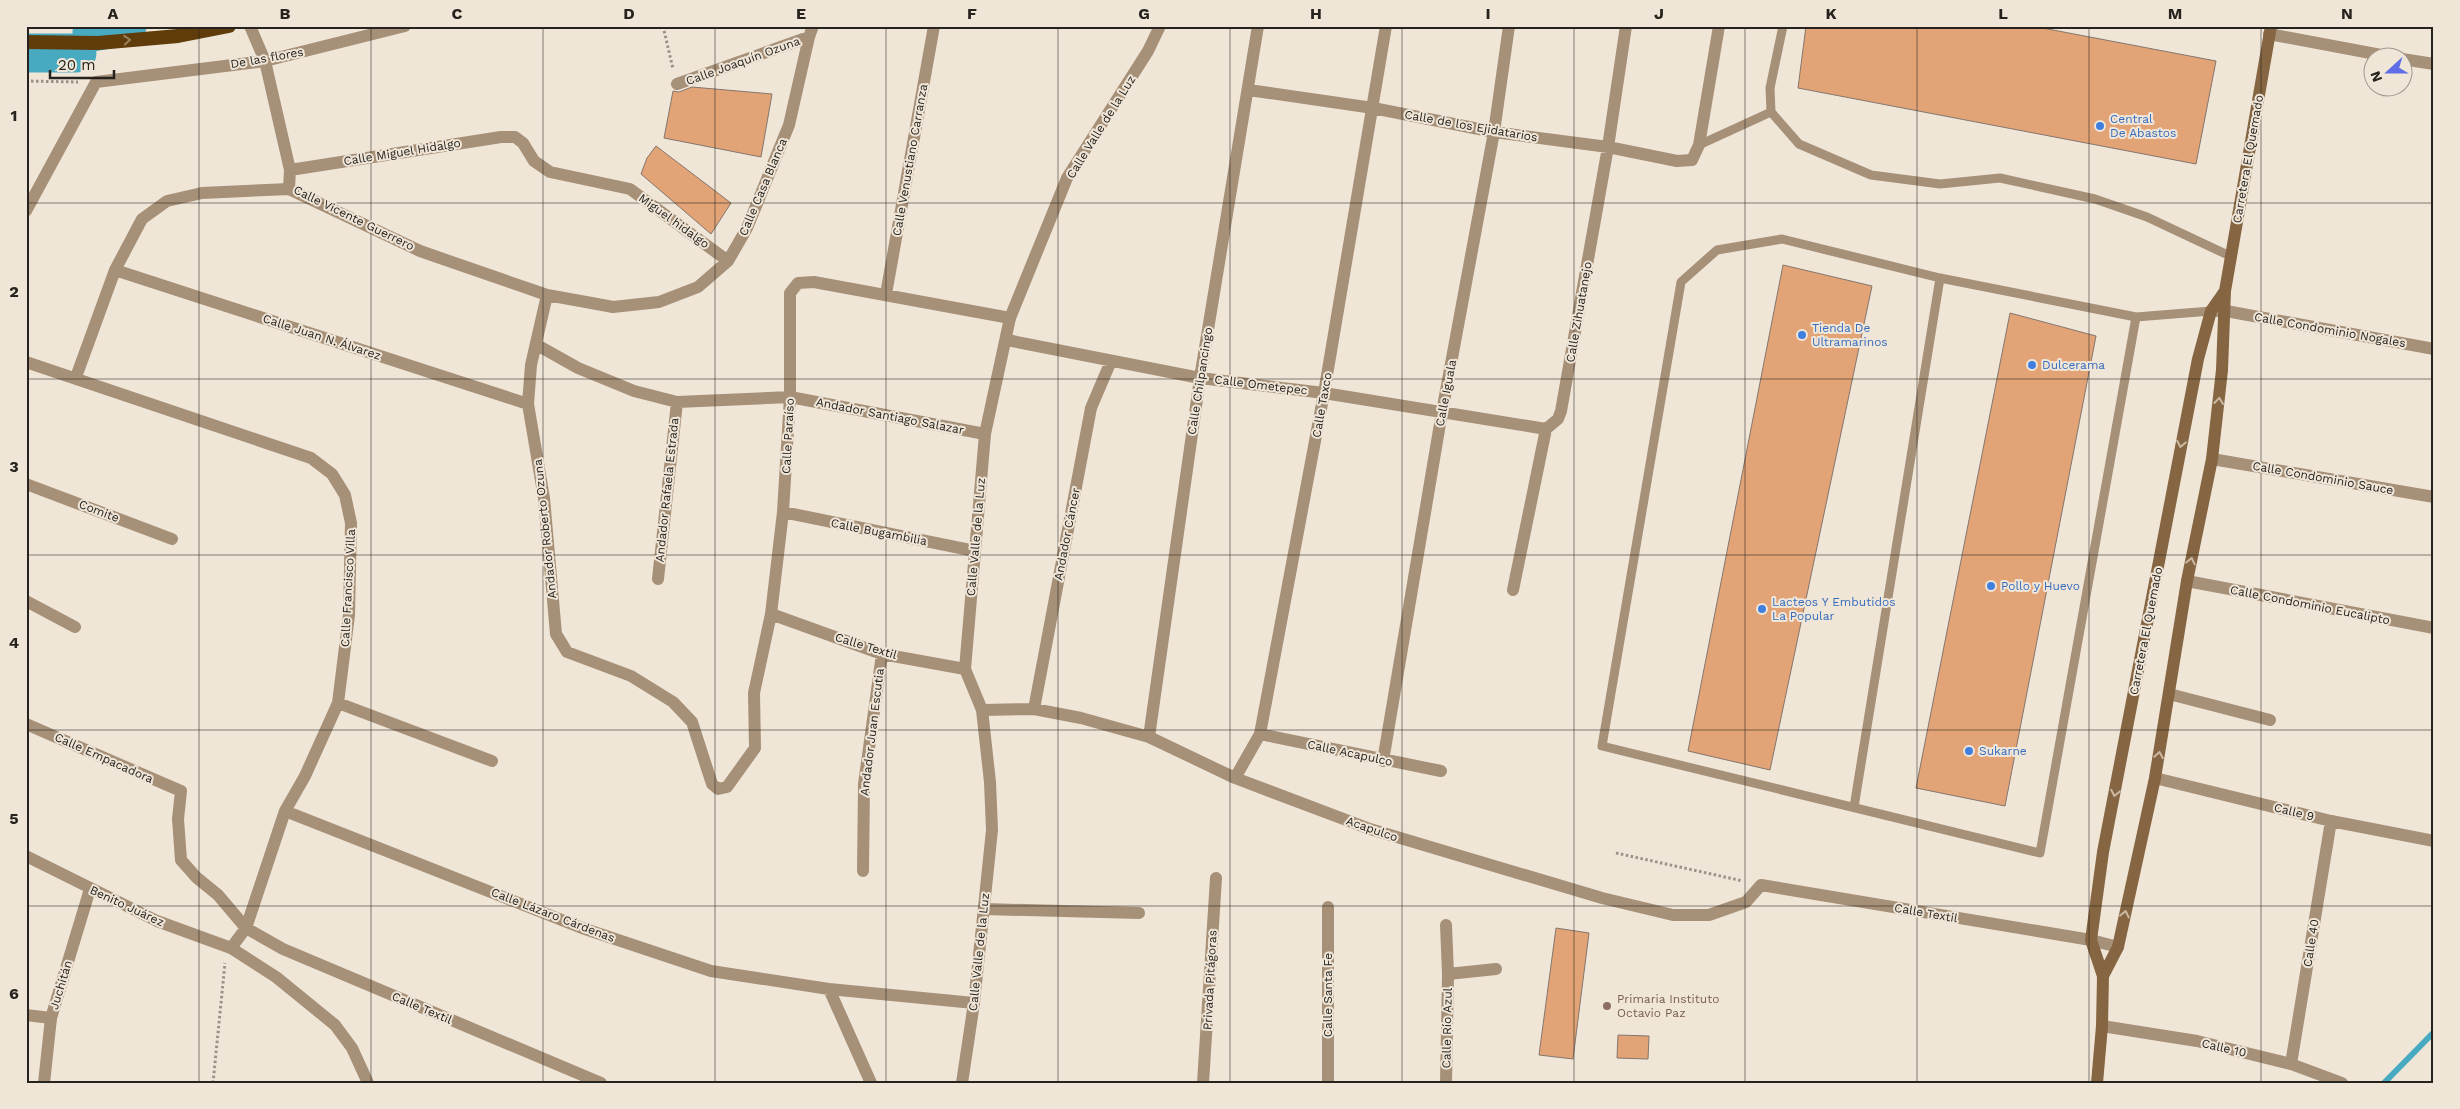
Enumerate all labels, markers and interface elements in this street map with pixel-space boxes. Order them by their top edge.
text: A [108,4,119,23]
text: B [280,4,291,23]
text: C [452,4,463,23]
text: D [623,4,635,23]
text: E [796,4,806,23]
text: F [967,4,977,23]
text: G [1138,4,1150,23]
text: H [1310,4,1322,23]
text: I [1485,4,1491,23]
text: J [1654,4,1664,23]
text: K [1825,4,1837,23]
text: L [1998,4,2008,23]
text: M [2168,4,2182,23]
text: N [2341,4,2353,23]
street label: Calle Joaquín Ozuna [684,34,802,88]
one-way arrow [124,35,132,46]
street label: De las flores [229,45,305,71]
scale bar [50,48,114,80]
north arrow [2362,48,2412,98]
text: 20 m [58,56,96,74]
text: N [2367,69,2385,84]
street label: Calle Valle de la Luz [1064,73,1138,181]
street label: Calle Venustiano Carranza [890,83,930,237]
street label: Carretera El Quemado [2230,94,2266,224]
text: 1 [11,106,17,125]
street label: Calle de los Ejidatarios [1403,107,1539,145]
place label: Central De Abastos [2110,112,2176,140]
marker: Central De Abastos [2094,120,2106,132]
street label: Calle Miguel Hidalgo [342,136,462,168]
street label: Calle Casa Blanca [736,136,790,238]
street label: Calle Vicente Guerrero [291,183,417,253]
street label: Miguel hidalgo [636,191,712,251]
street label: Calle Zihuatanejo [1563,261,1595,363]
text: 2 [9,282,19,301]
street label: Calle Condominio Nogales [2253,310,2407,350]
street label: Calle Juan N. Álvarez [261,311,383,363]
place label: Tienda De Ultramarinos [1812,321,1888,349]
street label: Calle Chilpancingo [1185,326,1215,436]
marker: Tienda De Ultramarinos [1796,329,1808,341]
street label: Calle Iguala [1433,358,1459,428]
place label: Dulcerama [2042,358,2105,372]
marker: Dulcerama [2026,359,2038,371]
street label: Calle Taxco [1309,371,1335,439]
street label: Calle Ometepec [1214,372,1309,398]
street label: Andador Santiago Salazar [815,395,965,437]
one-way arrow [2213,396,2224,404]
street label: Calle Paraíso [779,398,797,474]
street label: Andador Rafaela Estrada [652,417,682,563]
one-way arrow [2177,440,2187,448]
text: 3 [9,457,19,476]
street label: Andador Roberto Ozuna [531,458,559,600]
street label: Calle Condominio Sauce [2251,459,2395,497]
street label: Calle Valle de la Luz [964,477,988,597]
street label: Andador Cáncer [1051,486,1083,582]
street label: Comite [77,497,121,525]
street label: Calle Bugambilia [830,516,928,548]
street label: Calle Francisco Villa [338,528,358,647]
one-way arrow [2186,556,2196,565]
street label: Carretera El Quemado [2127,566,2165,696]
place label: Pollo y Huevo [2001,579,2080,593]
marker: Pollo y Huevo [1985,580,1997,592]
street label: Calle Condominio Eucalipto [2229,583,2391,627]
place label: Lacteos Y Embutidos La Popular [1772,595,1896,623]
marker: Lacteos Y Embutidos La Popular [1756,603,1768,615]
street label: Calle Textil [833,630,899,662]
text: 4 [9,633,19,652]
street label: Andador Juan Escutia [857,667,887,797]
street label: Calle Empacadora [52,730,156,786]
street label: Calle Acapulco [1306,737,1394,769]
place label: Sukarne [1979,744,2027,758]
marker: Sukarne [1963,745,1975,757]
one-way arrow [2153,751,2163,760]
one-way arrow [2110,788,2120,797]
street label: Calle 9 [2273,800,2315,824]
text: 5 [9,809,19,828]
street label: Acapulco [1344,814,1400,844]
street label: Benito Juárez [88,883,166,929]
street label: Calle Lázaro Cárdenas [489,885,617,945]
street label: Calle Valle de la Luz [966,892,992,1012]
street label: Calle Textil [1893,901,1959,926]
one-way arrow [2119,910,2130,919]
street label: Calle 40 [2300,918,2322,968]
street label: Privada Pitágoras [1200,930,1220,1030]
street label: Calle Santa Fe [1321,953,1335,1037]
street label: Juchitán [47,959,75,1011]
text: 6 [9,984,19,1003]
street label: Calle Río Azul [1439,987,1455,1068]
street label: Calle Textil [390,989,454,1027]
place label: Primaria Instituto Octavio Paz [1617,992,1719,1020]
marker: Primaria Instituto Octavio Paz [1601,1000,1613,1012]
street label: Calle 10 [2200,1036,2248,1060]

